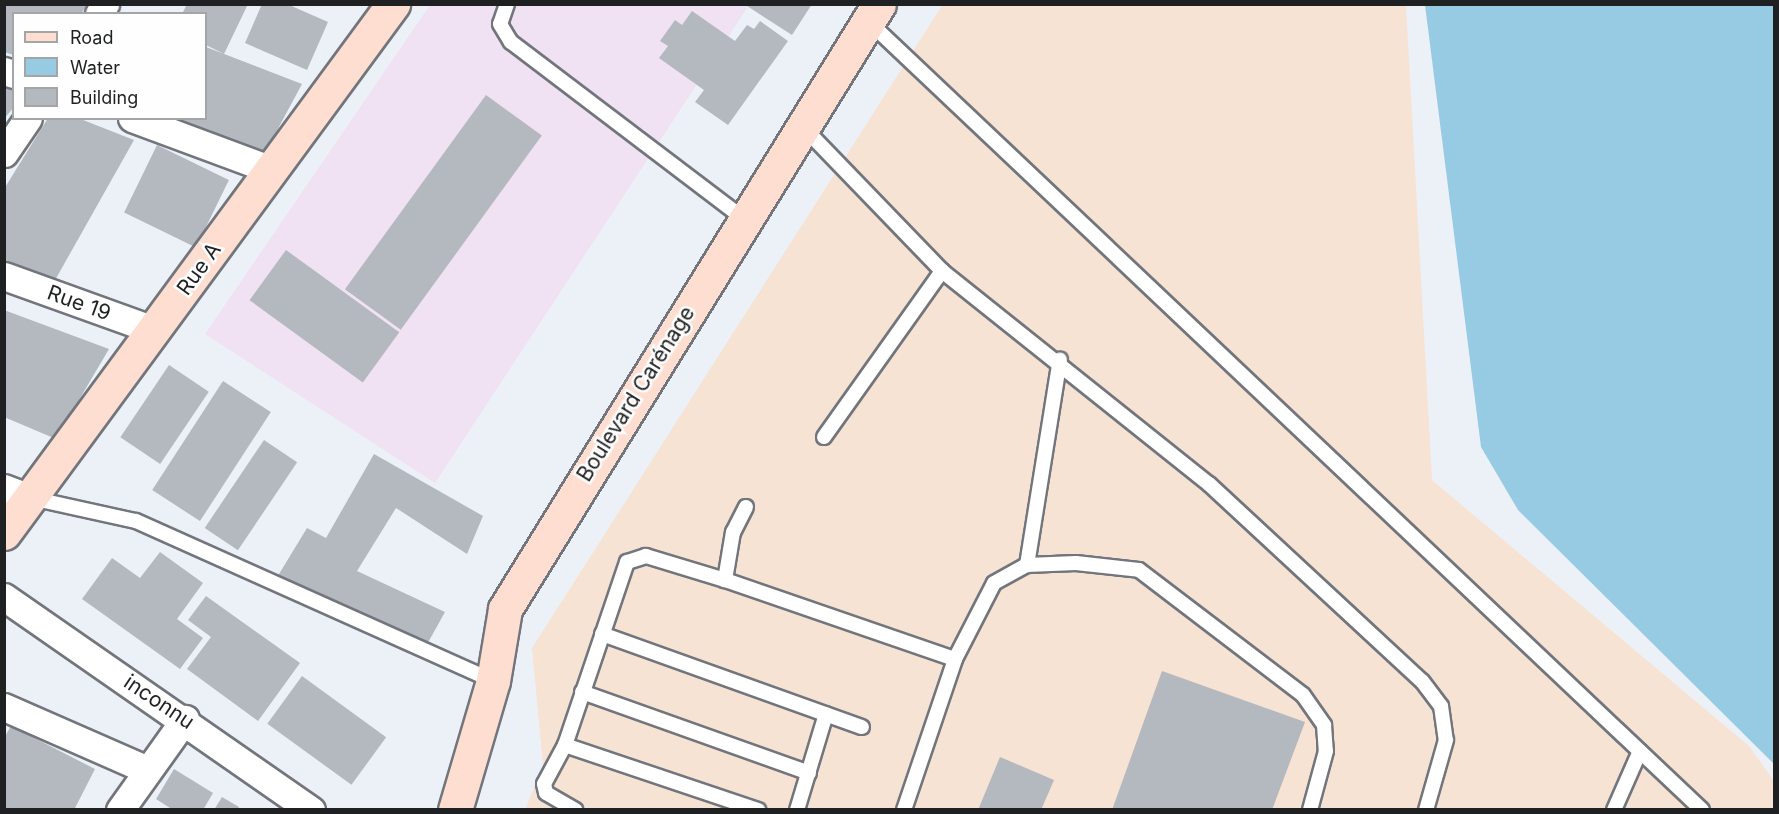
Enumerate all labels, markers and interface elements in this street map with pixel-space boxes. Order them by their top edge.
legend [12,12,207,120]
text: Road [70,27,113,48]
text: Water [70,57,120,78]
text: Building [70,87,138,108]
street label: Rue A [172,238,226,300]
street label: Rue 19 [44,280,114,326]
street label: Boulevard Carénage [572,302,700,486]
street label: inconnu [119,669,199,735]

